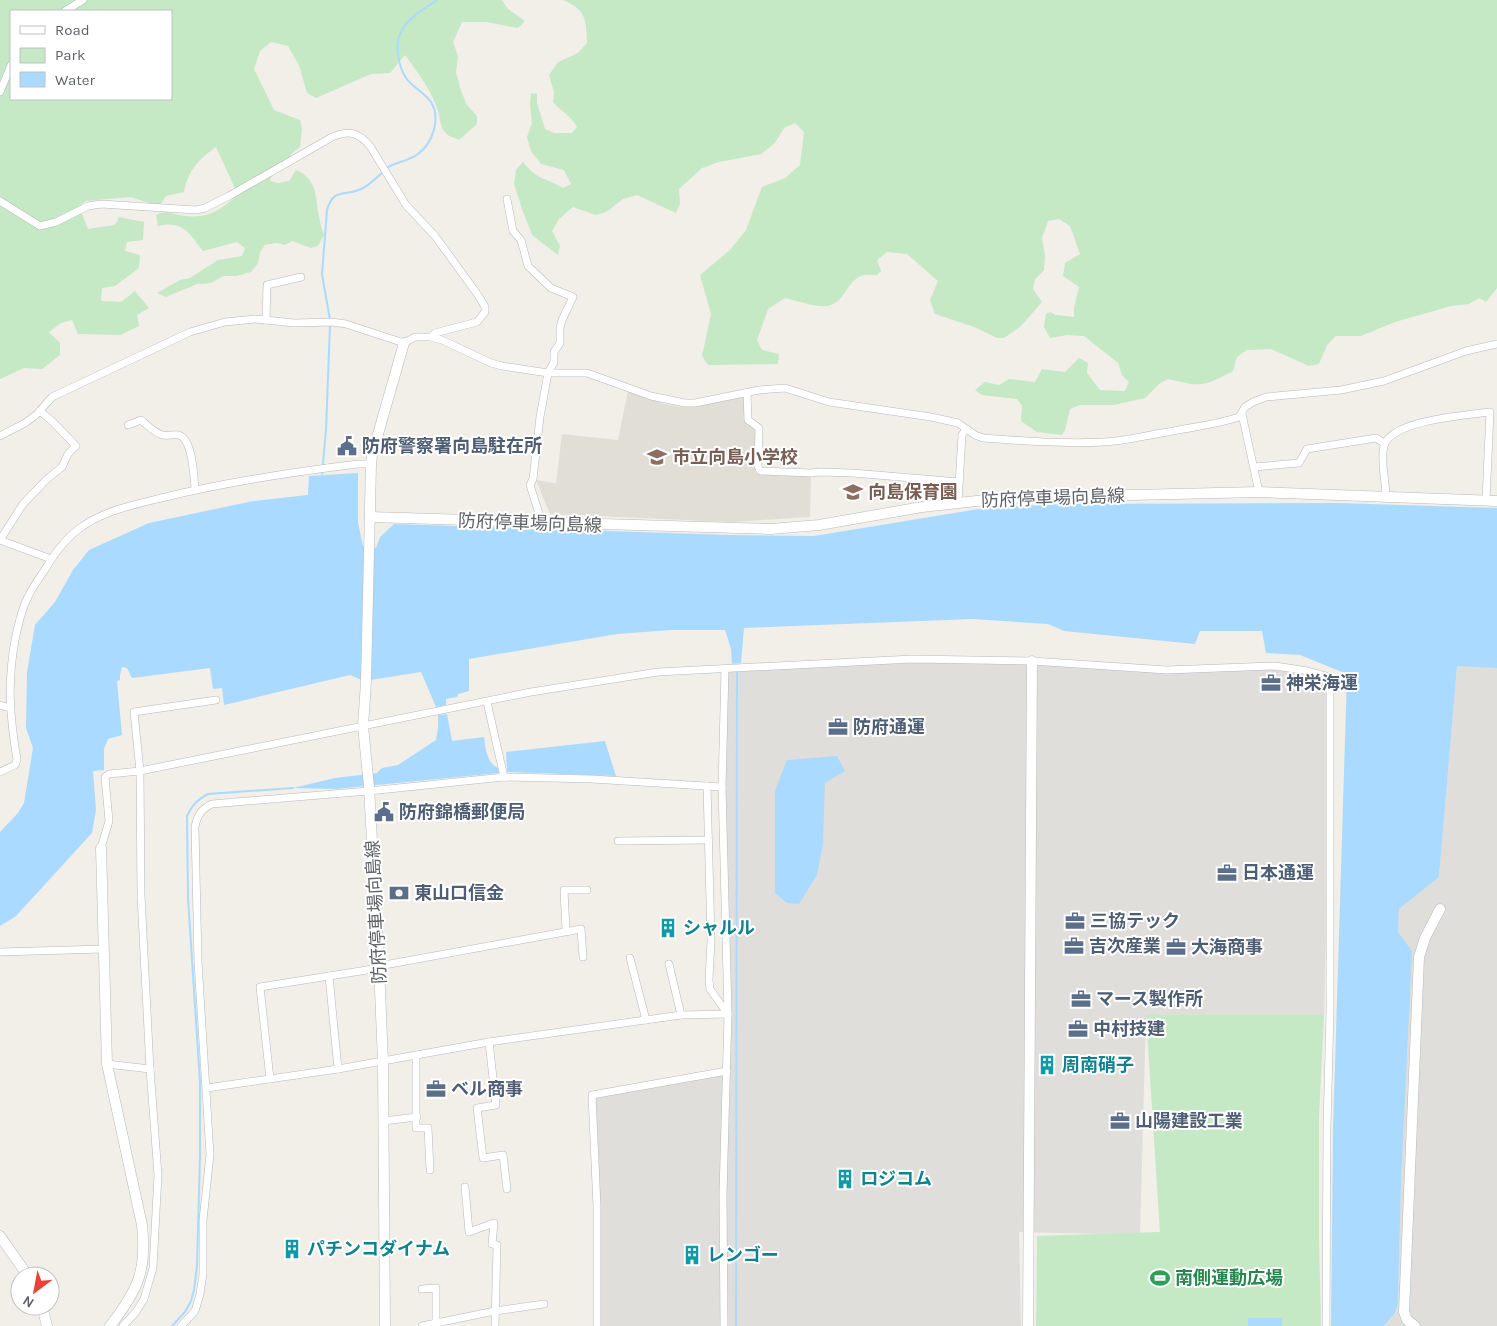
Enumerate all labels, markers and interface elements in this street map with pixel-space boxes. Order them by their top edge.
legend [10,10,172,100]
text: Road [55,21,90,39]
text: Park [55,46,85,64]
text: Water [55,71,96,89]
public building icon: 防府警察署向島駐在所 [336,435,358,457]
place label: 防府警察署向島駐在所 [362,435,542,457]
school or university icon: 市立向島小学校 [646,446,668,468]
place label: 市立向島小学校 [672,446,798,468]
school or university icon: 向島保育園 [842,481,864,503]
place label: 向島保育園 [868,481,958,503]
street label: 防府停車場向島線 [981,484,1125,512]
street label: 防府停車場向島線 [458,509,602,537]
office icon: 神栄海運 [1260,672,1282,694]
place label: 神栄海運 [1286,672,1358,694]
office icon: 防府通運 [827,716,849,738]
place label: 防府通運 [853,716,925,738]
public building icon: 防府錦橋郵便局 [373,801,395,823]
place label: 防府錦橋郵便局 [399,801,525,823]
street label: 防府停車場向島線 [361,840,391,984]
office icon: 日本通運 [1216,862,1238,884]
place label: 日本通運 [1242,862,1314,884]
bank icon: 東山口信金 [388,882,410,904]
place label: 東山口信金 [414,882,504,904]
office icon: 三協テック [1064,910,1086,932]
place label: 三協テック [1090,910,1180,932]
building icon: シャルル [657,917,679,939]
place label: シャルル [683,917,755,939]
office icon: 吉次産業 [1063,935,1085,957]
place label: 吉次産業 [1089,935,1161,957]
office icon: 大海商事 [1165,936,1187,958]
place label: 大海商事 [1191,936,1263,958]
office icon: マース製作所 [1070,988,1092,1010]
place label: マース製作所 [1096,988,1203,1010]
office icon: 中村技建 [1067,1018,1089,1040]
place label: 中村技建 [1093,1018,1165,1040]
building icon: 周南硝子 [1036,1054,1058,1076]
place label: 周南硝子 [1062,1054,1134,1076]
office icon: ベル商事 [425,1078,447,1100]
place label: ベル商事 [451,1078,523,1100]
office icon: 山陽建設工業 [1109,1110,1131,1132]
place label: 山陽建設工業 [1135,1110,1243,1132]
building icon: ロジコム [834,1168,856,1190]
place label: ロジコム [860,1168,932,1190]
building icon: パチンコダイナム [281,1238,303,1260]
place label: パチンコダイナム [307,1238,450,1260]
building icon: レンゴー [681,1244,703,1266]
place label: レンゴー [707,1244,779,1266]
north arrow [10,1266,60,1316]
sports icon: 南側運動広場 [1149,1267,1171,1289]
place label: 南側運動広場 [1175,1267,1283,1289]
text: N [20,1292,37,1311]

